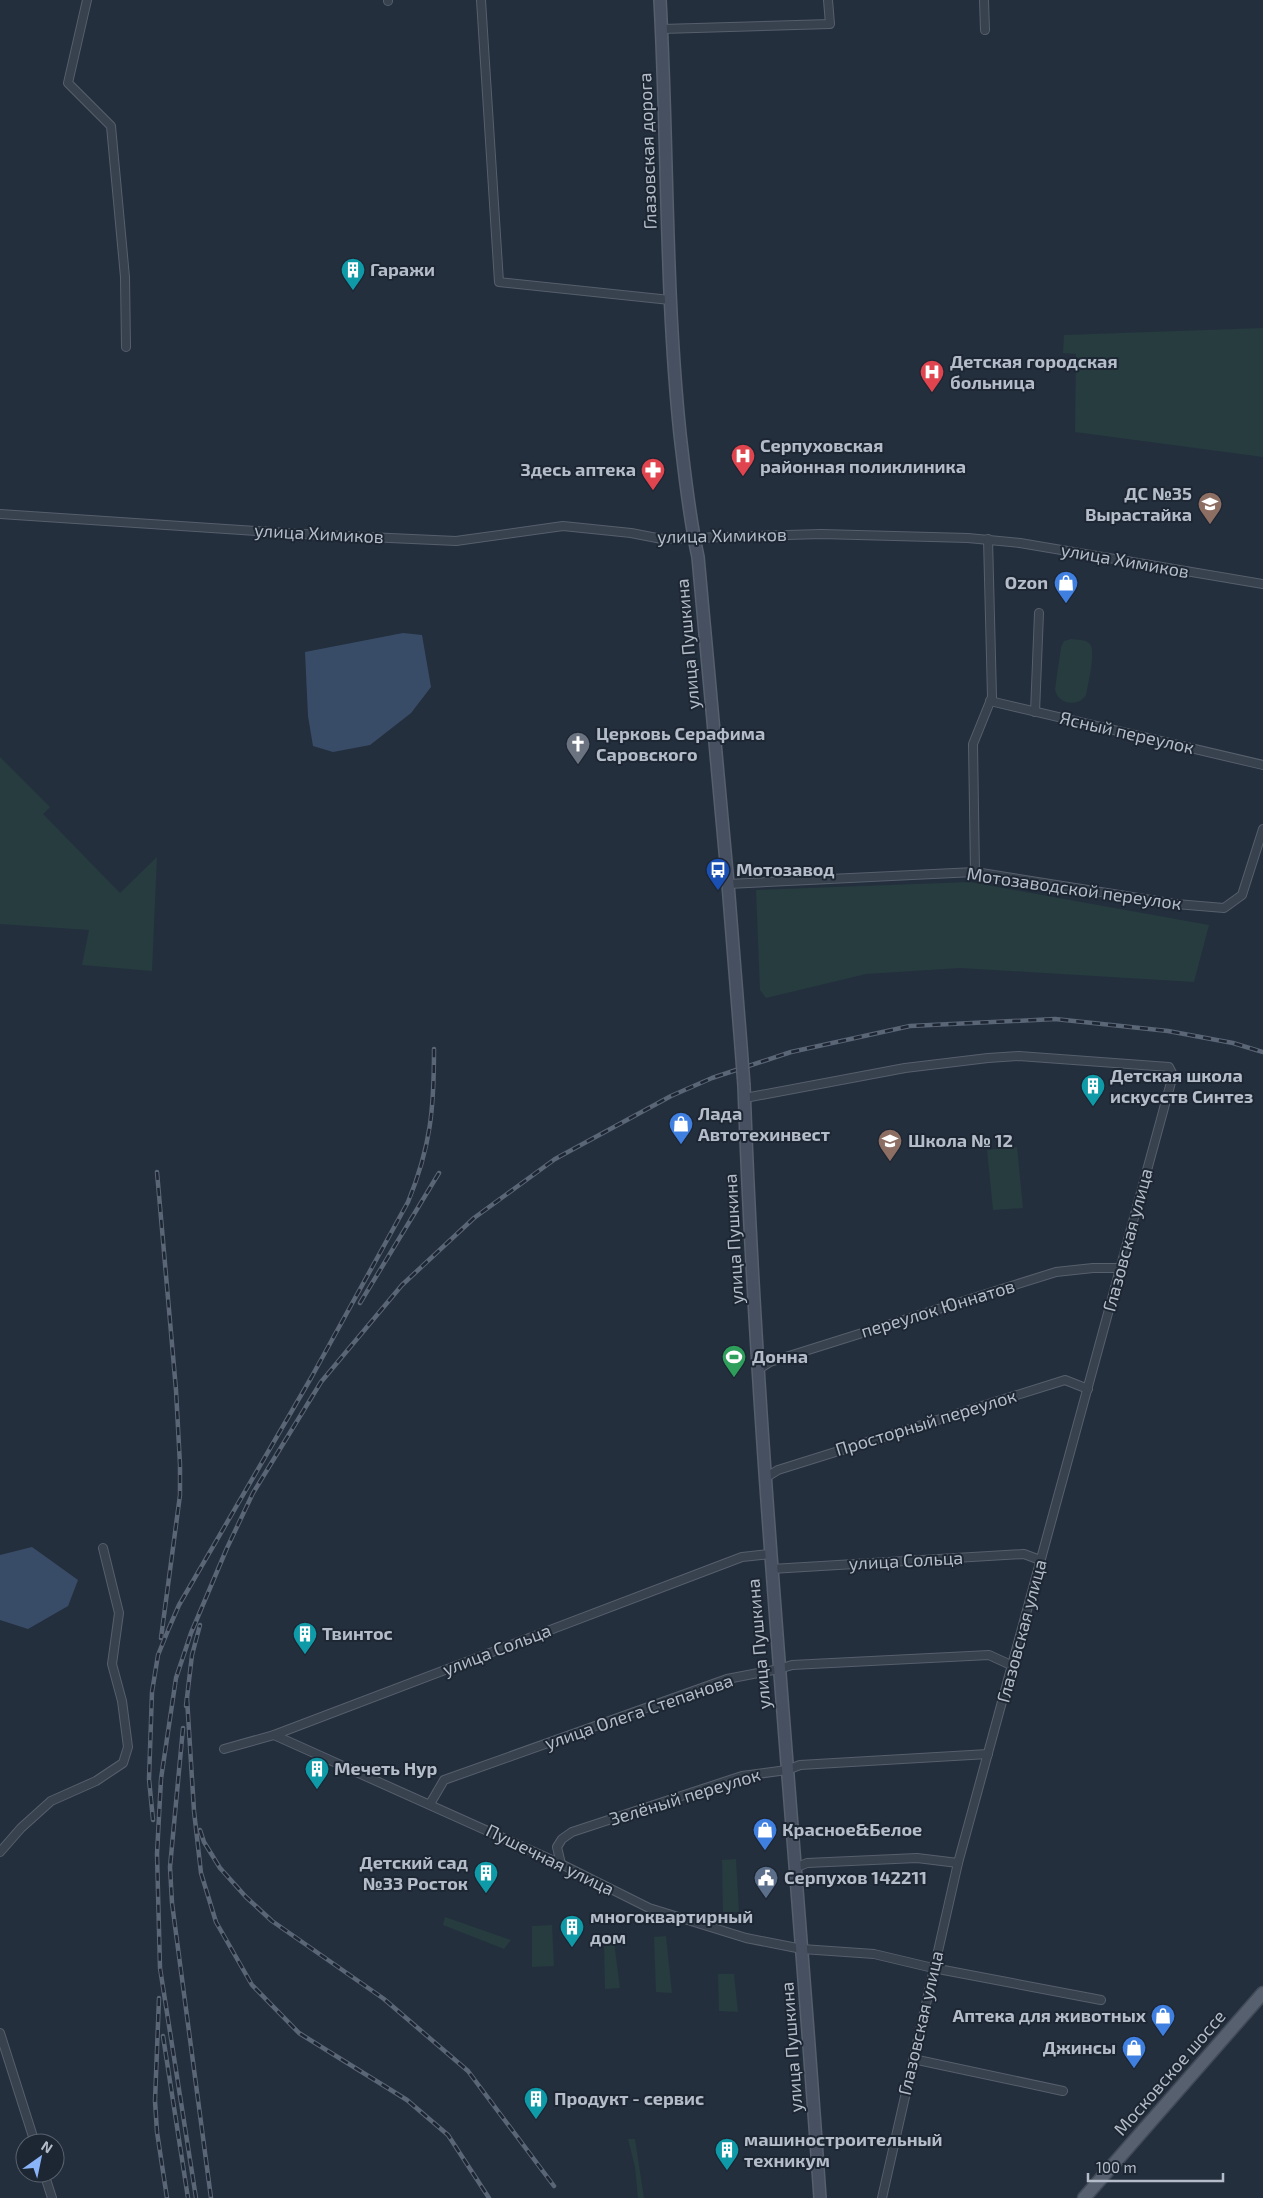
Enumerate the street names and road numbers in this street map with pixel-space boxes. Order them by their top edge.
street label: Глазовская дорога [633,72,661,230]
street label: улица Химиков [254,519,384,547]
street label: улица Химиков [657,523,787,547]
street label: улица Химиков [1059,538,1191,582]
street label: улица Пушкина [670,578,704,710]
street label: Ясный переулок [1058,706,1197,758]
street label: Мотозаводской переулок [965,862,1183,914]
street label: Глазовская улица [1097,1166,1157,1314]
street label: улица Пушкина [719,1173,747,1305]
street label: переулок Юннатов [858,1274,1017,1342]
street label: Просторный переулок [832,1384,1019,1460]
street label: улица Сольца [848,1546,964,1574]
street label: Глазовская улица [991,1557,1051,1705]
street label: улица Пушкина [741,1578,775,1710]
street label: улица Сольца [439,1618,554,1680]
street label: улица Олега Степанова [542,1668,736,1754]
street label: Зелёный переулок [607,1763,763,1829]
street label: Пушечная улица [483,1819,618,1900]
street label: Глазовская улица [893,1948,947,2097]
street label: улица Пушкина [775,1981,807,2113]
street label: Московское шоссе [1109,2005,1230,2140]

